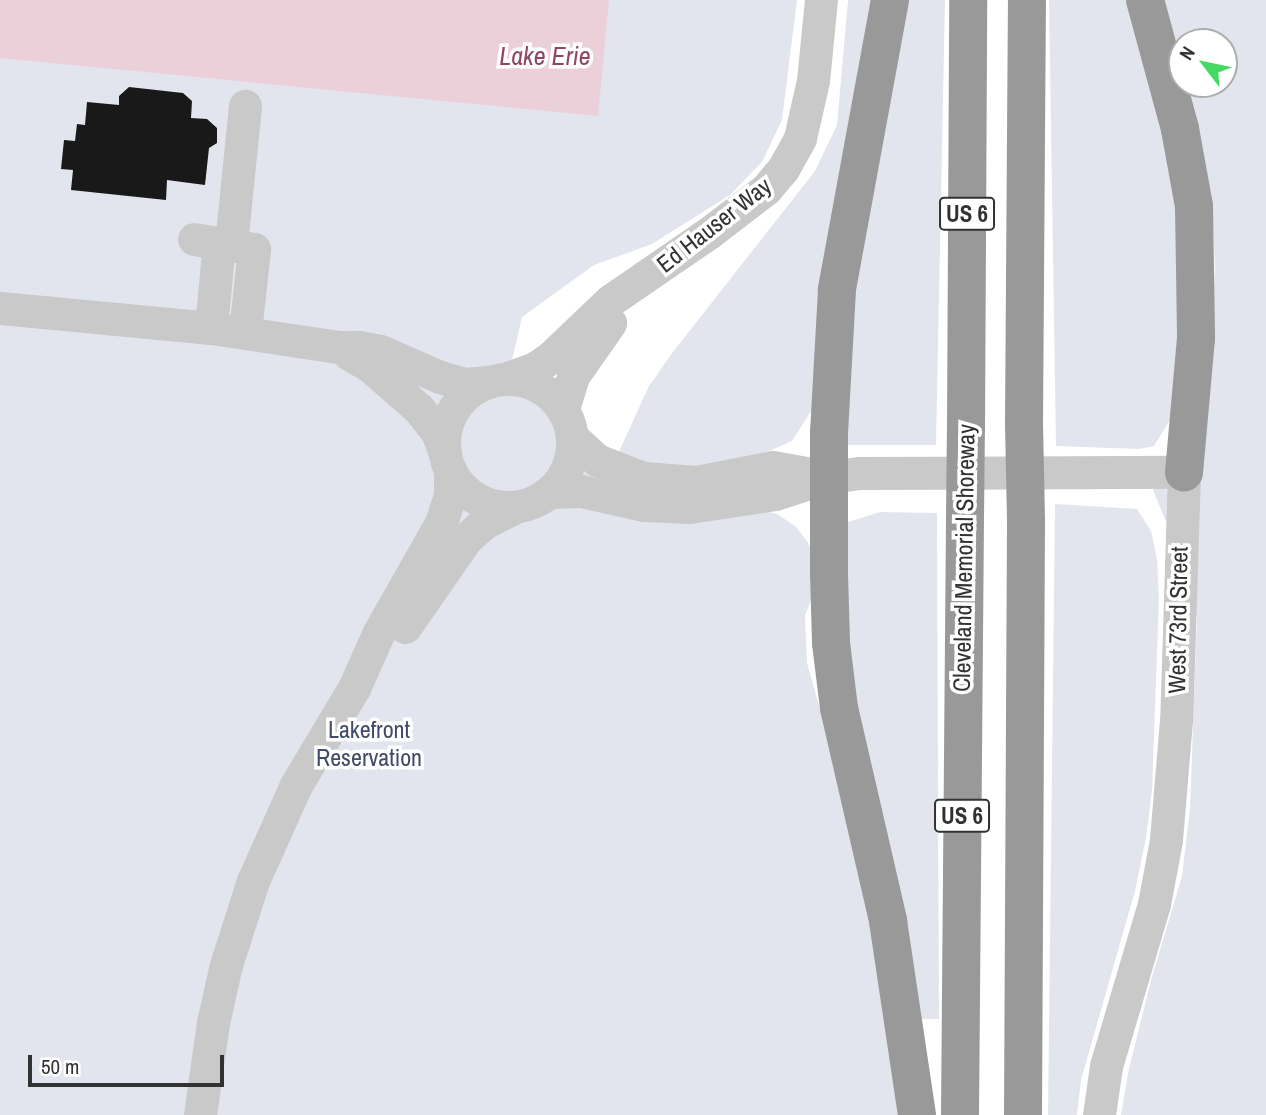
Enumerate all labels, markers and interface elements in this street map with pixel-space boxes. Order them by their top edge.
north arrow [1168,28,1238,98]
water label: Lake Erie [499,40,591,72]
text: N [1173,41,1201,65]
street label: Ed Hauser Way [651,171,777,279]
road number: US 6 [939,195,995,234]
street label: Cleveland Memorial Shoreway [947,424,981,692]
street label: West 73rd Street [1162,546,1194,694]
park label: Lakefront Reservation [316,716,422,772]
road number: US 6 [934,796,990,836]
scale bar [32,1042,228,1086]
text: 50 m [41,1052,79,1081]

